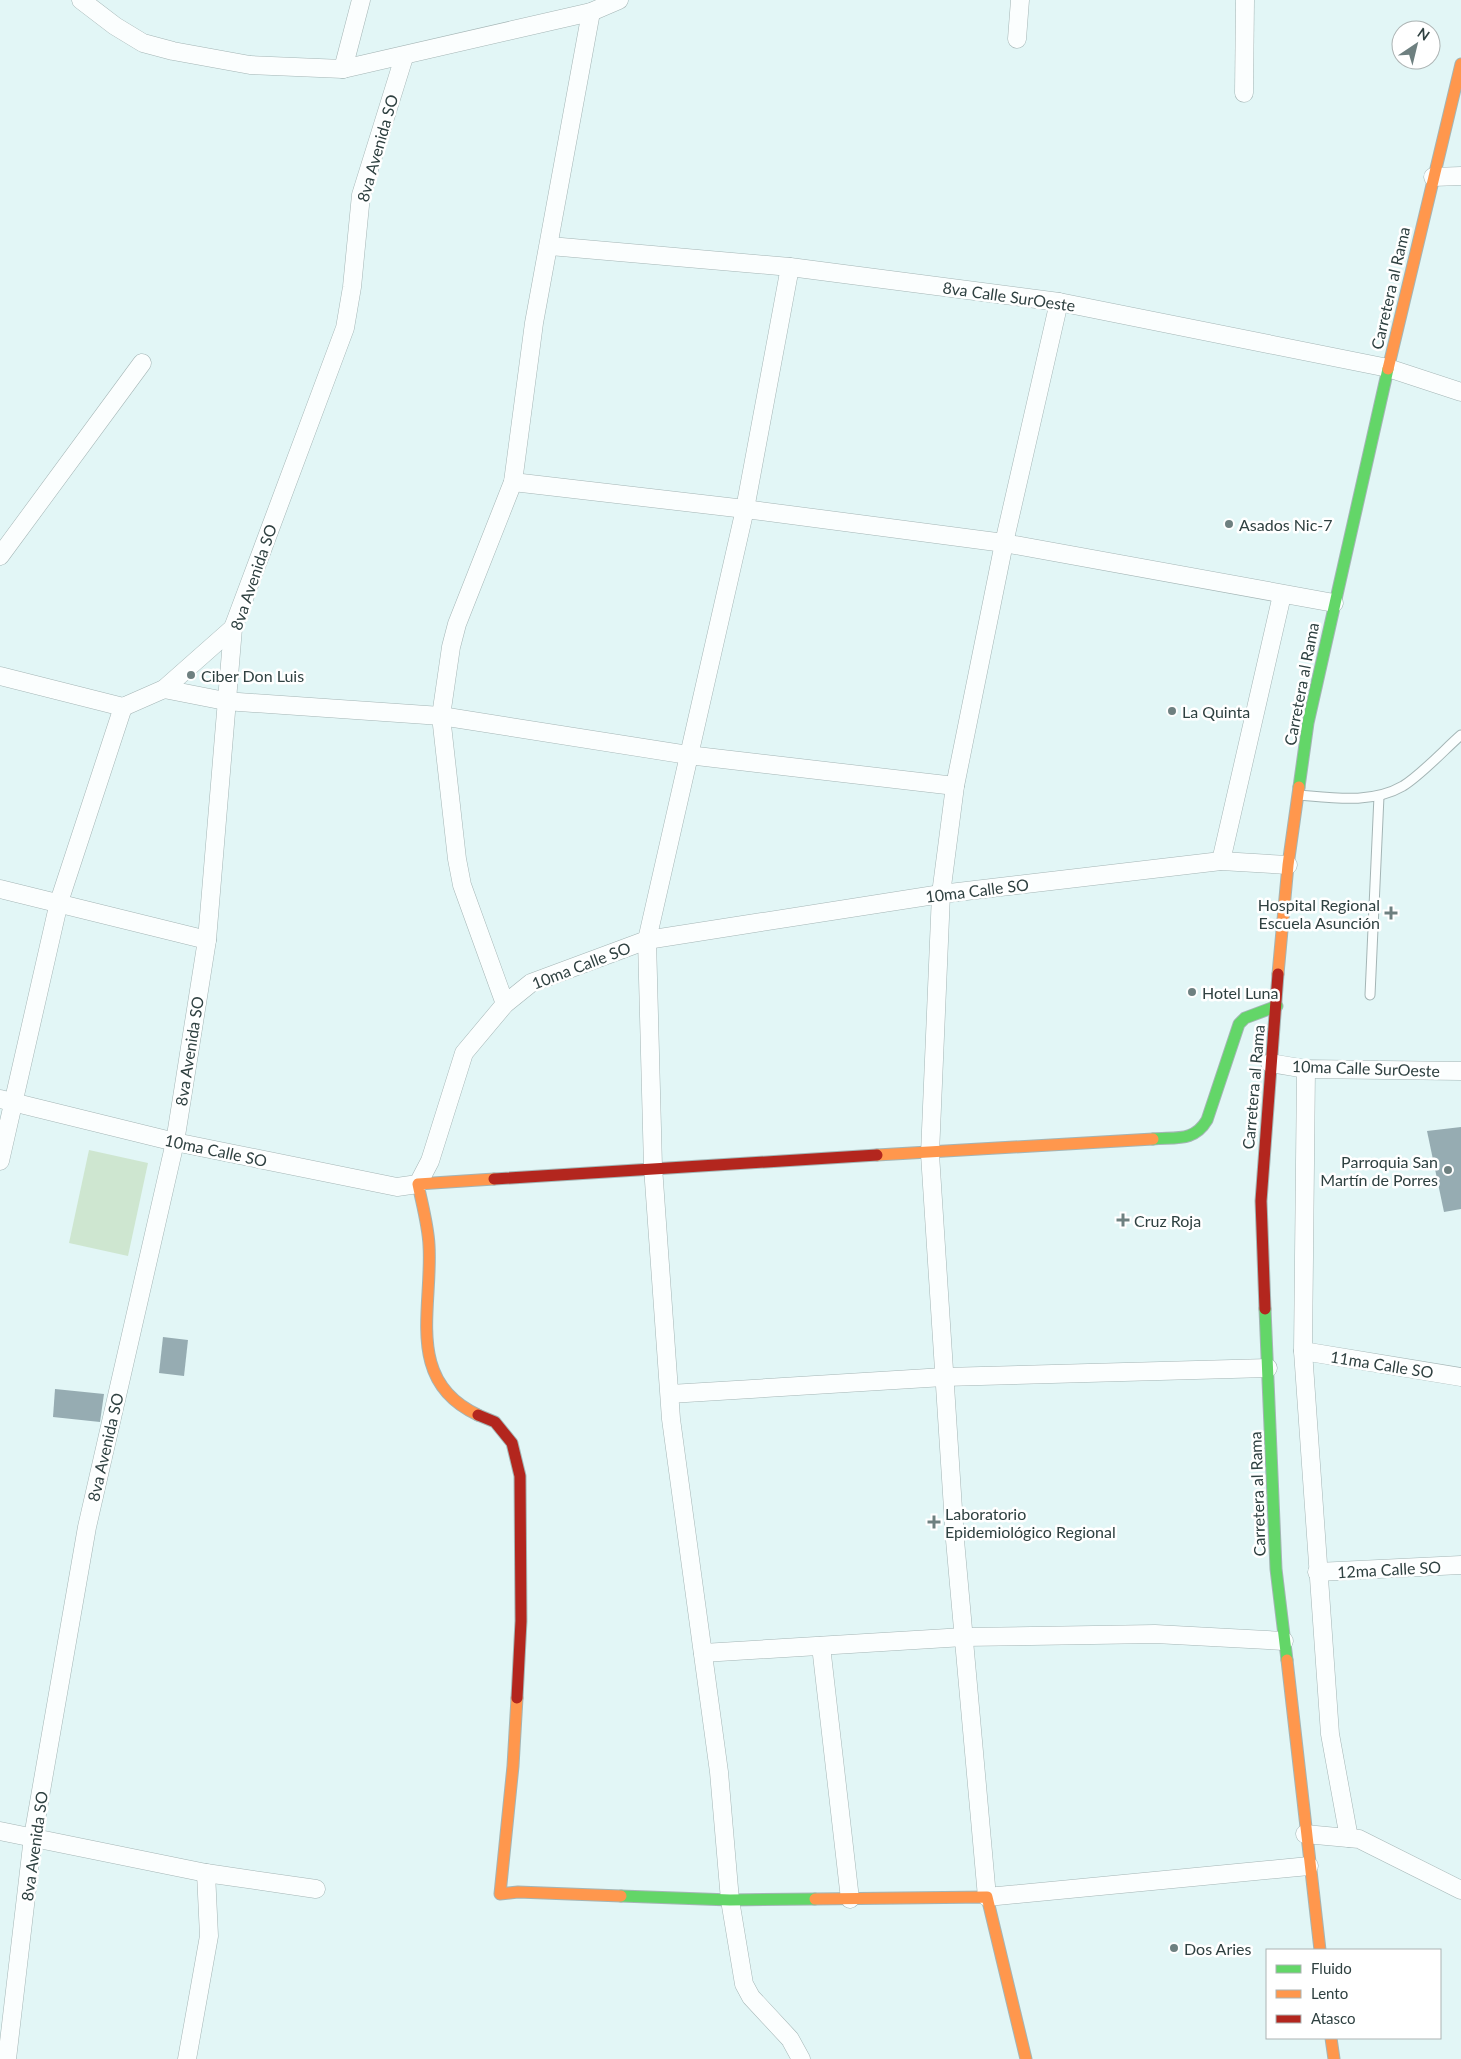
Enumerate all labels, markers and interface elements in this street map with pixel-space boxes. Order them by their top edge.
north arrow [1391,20,1441,70]
text: N [1414,24,1433,44]
street label: 8va Avenida SO [353,92,401,204]
street label: Carretera al Rama [1367,225,1413,351]
street label: 8va Calle SurOeste [942,277,1076,315]
place label: Asados Nic-7 [1239,515,1332,534]
marker: Asados Nic-7 [1223,518,1235,530]
street label: 8va Avenida SO [226,521,280,632]
street label: Carretera al Rama [1280,621,1322,747]
place label: Ciber Don Luis [201,666,304,685]
marker: Ciber Don Luis [185,669,197,681]
place label: La Quinta [1182,702,1250,721]
marker: La Quinta [1166,705,1178,717]
street label: 10ma Calle SO [924,874,1030,906]
place label: Hospital Regional Escuela Asunción [1258,895,1380,932]
marker: Hospital Regional Escuela Asunción [1384,906,1398,920]
street label: 10ma Calle SO [529,937,633,993]
place label: Hotel Luna [1202,983,1278,1002]
marker: Hotel Luna [1186,986,1198,998]
street label: 8va Avenida SO [171,995,207,1107]
street label: Carretera al Rama [1238,1024,1268,1150]
street label: 10ma Calle SurOeste [1292,1056,1440,1080]
street label: 10ma Calle SO [163,1130,269,1170]
place label: Parroquia San Martín de Porres [1320,1152,1438,1189]
marker: Parroquia San Martín de Porres [1442,1164,1454,1176]
place label: Cruz Roja [1134,1211,1201,1230]
marker: Cruz Roja [1116,1213,1130,1227]
street label: 11ma Calle SO [1329,1346,1435,1382]
street label: 8va Avenida SO [83,1391,127,1503]
street label: Carretera al Rama [1245,1431,1269,1557]
place label: Laboratorio Epidemiológico Regional [945,1504,1116,1541]
marker: Laboratorio Epidemiológico Regional [927,1515,941,1529]
street label: 12ma Calle SO [1337,1557,1442,1581]
street label: 8va Avenida SO [17,1790,51,1902]
place label: Dos Aries [1184,1939,1252,1958]
marker: Dos Aries [1168,1942,1180,1954]
legend [1266,1949,1441,2039]
text: Fluido [1311,1959,1352,1977]
text: Lento [1311,1984,1348,2002]
text: Atasco [1311,2009,1356,2027]

